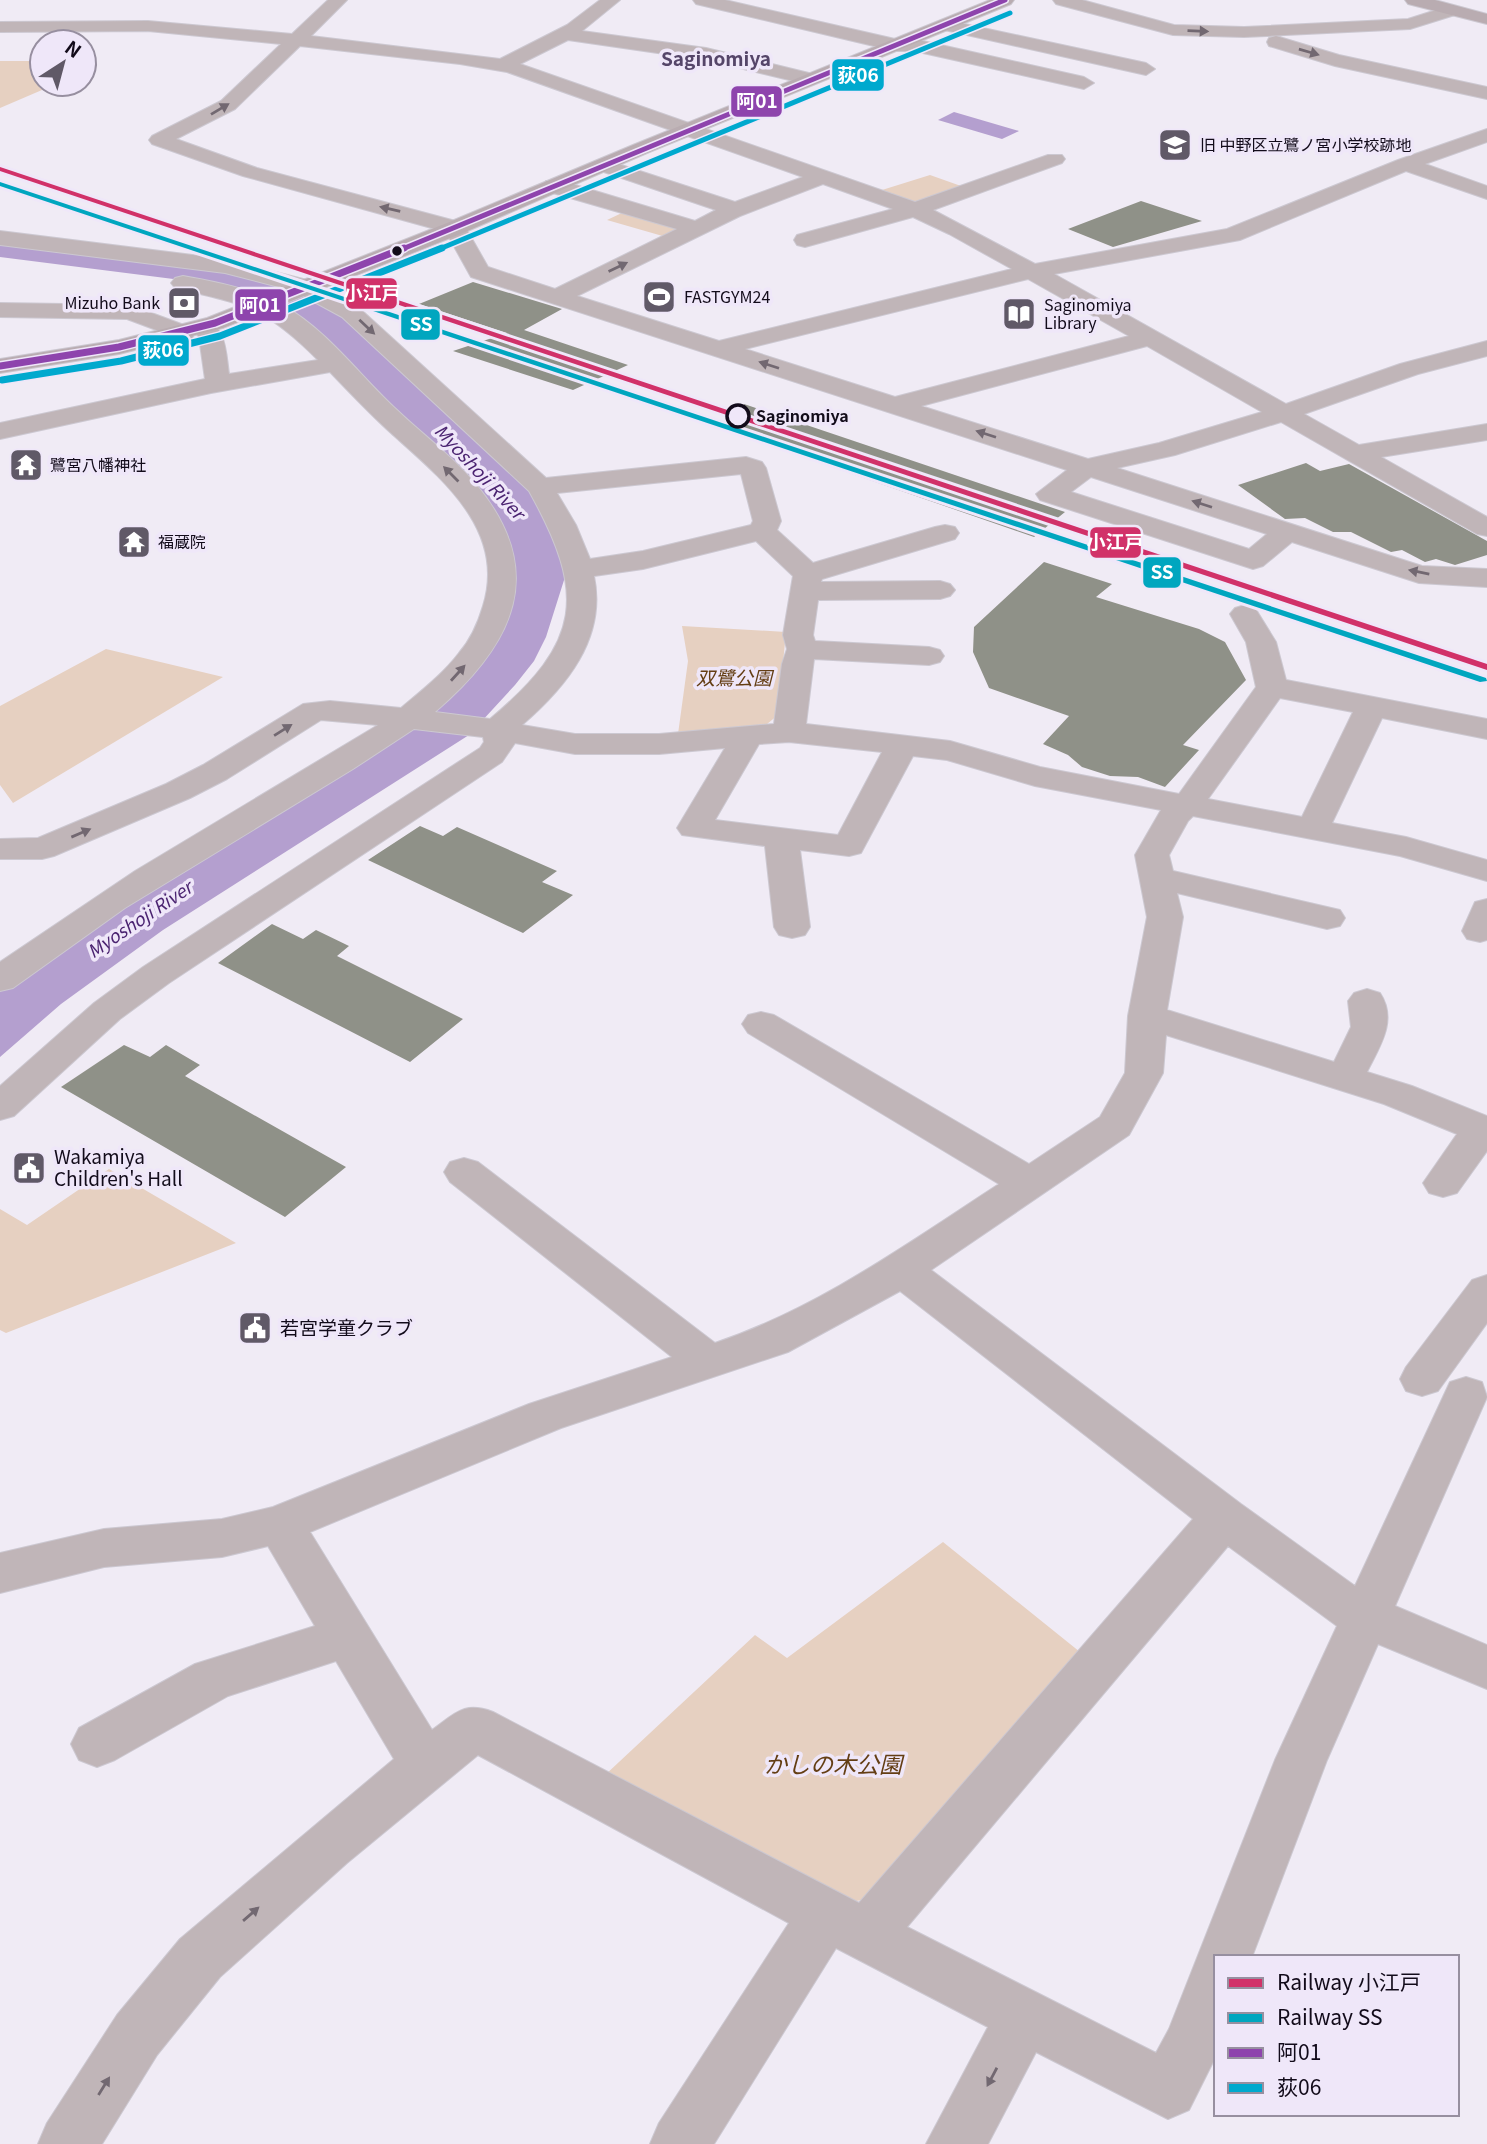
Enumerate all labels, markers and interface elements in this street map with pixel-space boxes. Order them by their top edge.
one-way arrow [1187,25,1209,37]
north arrow [28,28,98,98]
text: N [60,33,88,63]
district label: Saginomiya [661,44,771,71]
one-way arrow [1299,48,1320,58]
line badge: 荻06 [831,58,885,92]
text: 荻06 [837,60,879,87]
line badge: 阿01 [730,85,783,118]
text: 阿01 [736,86,778,113]
one-way arrow [210,103,229,115]
school or university icon: 旧 中野区立鷺ノ宮小学校跡地 [1156,126,1194,164]
place label: 旧 中野区立鷺ノ宮小学校跡地 [1200,132,1412,156]
one-way arrow [379,203,401,214]
unlabelled marker [390,244,404,258]
one-way arrow [608,261,628,272]
line badge: 小江戸 [345,277,398,310]
text: 小江戸 [343,278,401,305]
sports icon: FASTGYM24 [640,278,678,316]
bank icon: Mizuho Bank [165,284,203,322]
place label: FASTGYM24 [684,284,770,308]
line badge: 阿01 [234,288,287,322]
place label: Mizuho Bank [64,290,160,314]
text: 阿01 [239,290,281,317]
place label: Saginomiya Library [1044,292,1132,334]
library icon: Saginomiya Library [1000,295,1038,333]
line badge: SS [400,308,441,341]
text: SS [409,309,433,336]
one-way arrow [358,319,375,335]
line badge: 荻06 [137,334,190,367]
text: 荻06 [142,335,184,362]
one-way arrow [758,359,779,370]
place label: Saginomiya [756,403,849,427]
marker: Saginomiya [726,404,750,428]
water label: Myoshoji River [430,417,533,526]
one-way arrow [975,428,996,439]
temple icon: 鷺宮八幡神社 [7,446,45,484]
place label: 鷺宮八幡神社 [50,452,146,476]
one-way arrow [443,465,460,482]
one-way arrow [1192,498,1213,509]
temple icon: 福蔵院 [115,523,153,561]
line badge: 小江戸 [1089,526,1142,559]
text: 小江戸 [1086,527,1144,554]
place label: 福蔵院 [158,529,206,553]
line badge: SS [1142,556,1182,589]
text: SS [1150,557,1174,584]
one-way arrow [1408,566,1430,577]
park label: 双鷺公園 [696,663,775,690]
one-way arrow [450,664,466,682]
one-way arrow [273,723,292,736]
one-way arrow [70,827,91,838]
water label: Myoshoji River [81,872,199,963]
place label: Wakamiya Children's Hall [54,1142,183,1191]
public building icon: Wakamiya Children's Hall [10,1149,48,1187]
public building icon: 若宮学童クラブ [236,1309,274,1347]
place label: 若宮学童クラブ [280,1313,413,1340]
park label: かしの木公園 [764,1746,905,1780]
one-way arrow [242,1906,260,1922]
legend [1214,1955,1459,2116]
text: Railway 小江戸 [1277,1966,1421,1996]
text: Railway SS [1277,2001,1382,2031]
text: 阿01 [1277,2036,1321,2066]
one-way arrow [986,2067,997,2087]
text: 荻06 [1277,2071,1321,2101]
one-way arrow [98,2077,111,2096]

